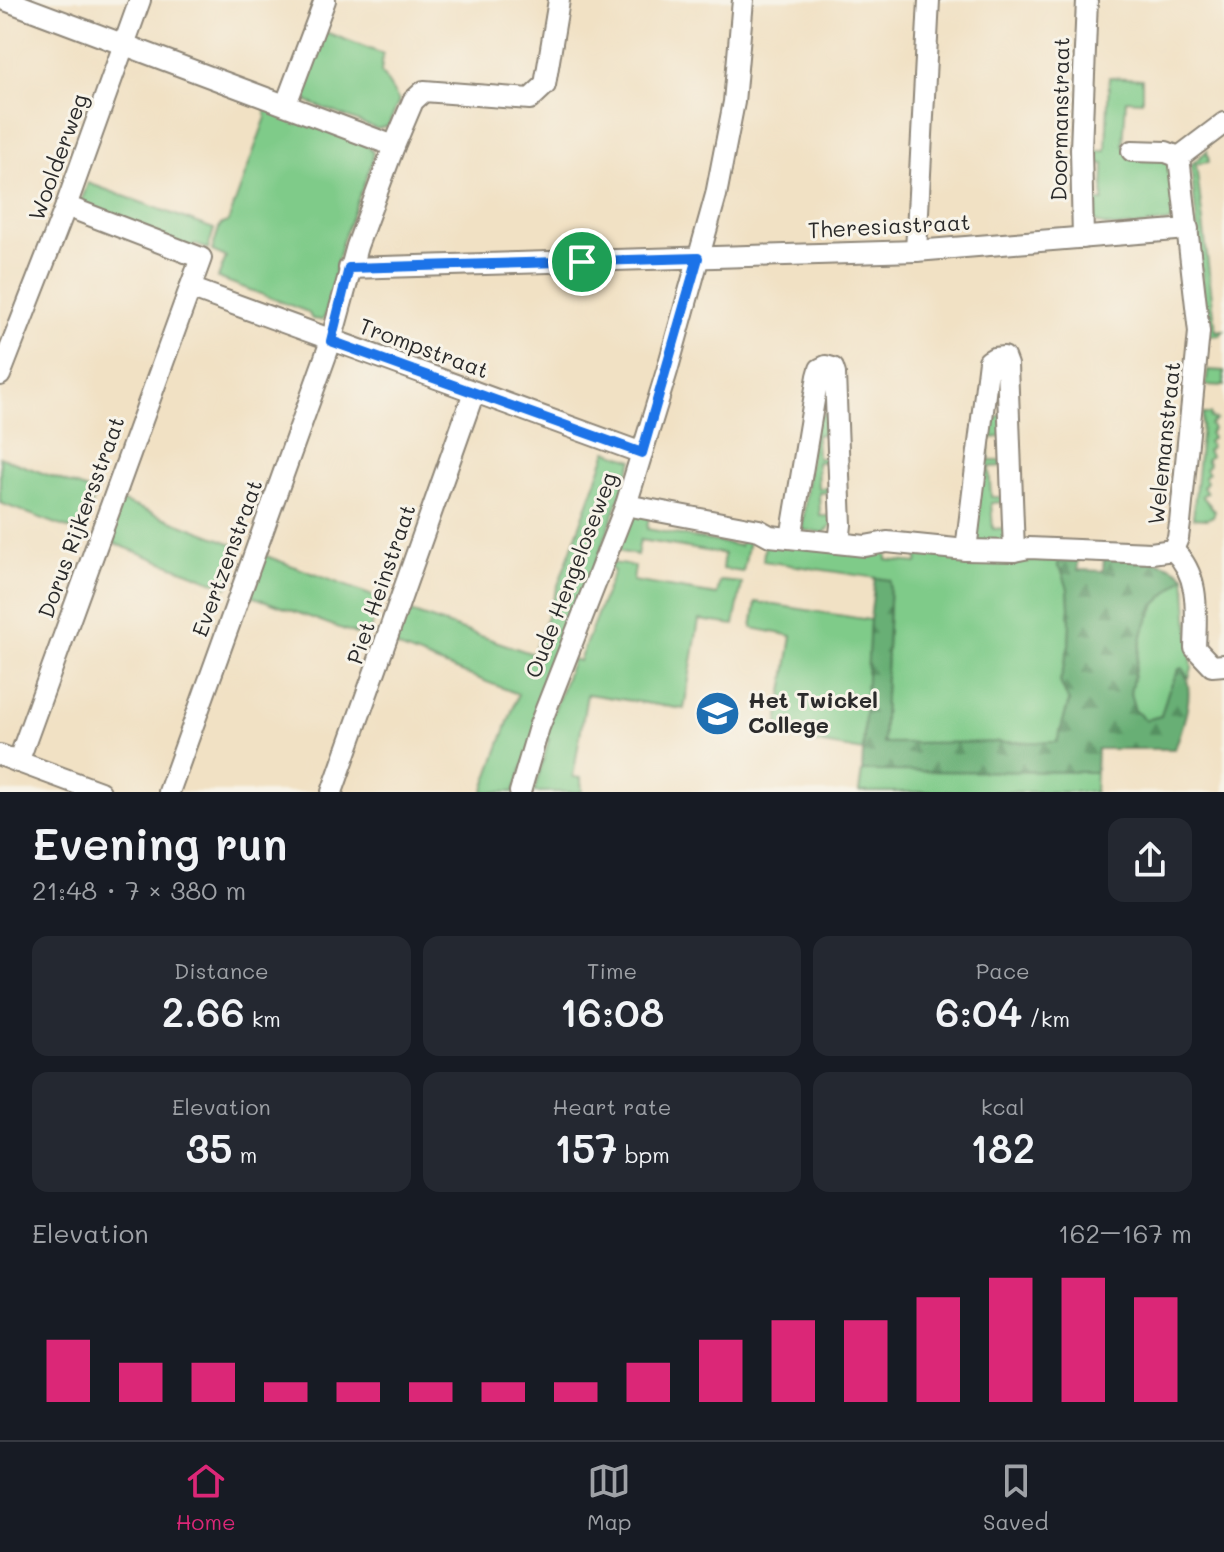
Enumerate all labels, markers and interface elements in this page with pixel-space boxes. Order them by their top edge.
street label: Doormanstraat [1044,37,1075,201]
street label: Woolderweg [21,89,94,224]
street label: Theresiastraat [807,207,971,244]
pin [548,228,616,296]
icon: arrive [560,240,604,284]
street label: Trompstraat [355,311,493,384]
street label: Welemanstraat [1141,360,1186,526]
street label: Dorus Rijkersstraat [31,412,131,622]
street label: Oude Hengeloseweg [518,468,623,682]
street label: Evertzenstraat [185,475,268,640]
street label: Piet Heinstraat [340,500,421,668]
place label: Het Twickel College [748,685,878,739]
school or university icon: Het Twickel College [693,689,741,737]
text: Evening run [32,814,287,871]
button: share [1108,818,1192,902]
text: 21:48 · 7 × 380 m [32,873,246,907]
text: Distance [174,956,269,985]
text: Time [587,956,637,985]
text: Pace [976,956,1030,985]
text: 2.66 [162,985,245,1037]
text: 16:08 [560,985,664,1037]
text: 6:04 [935,985,1022,1037]
text: km [245,1004,281,1033]
text: /km [1022,1004,1070,1033]
text: Elevation [172,1092,271,1121]
text: Heart rate [553,1092,671,1121]
text: kcal [981,1092,1025,1121]
text: 35 [185,1121,233,1173]
text: 157 [554,1121,618,1173]
text: 182 [970,1121,1035,1173]
text: m [233,1140,257,1169]
text: bpm [618,1140,670,1169]
text: Elevation [32,1216,149,1250]
text: 162–167 m [1058,1216,1192,1250]
tab: Home [176,1459,236,1536]
tab: Map [587,1459,632,1536]
tab: Saved [983,1459,1048,1536]

